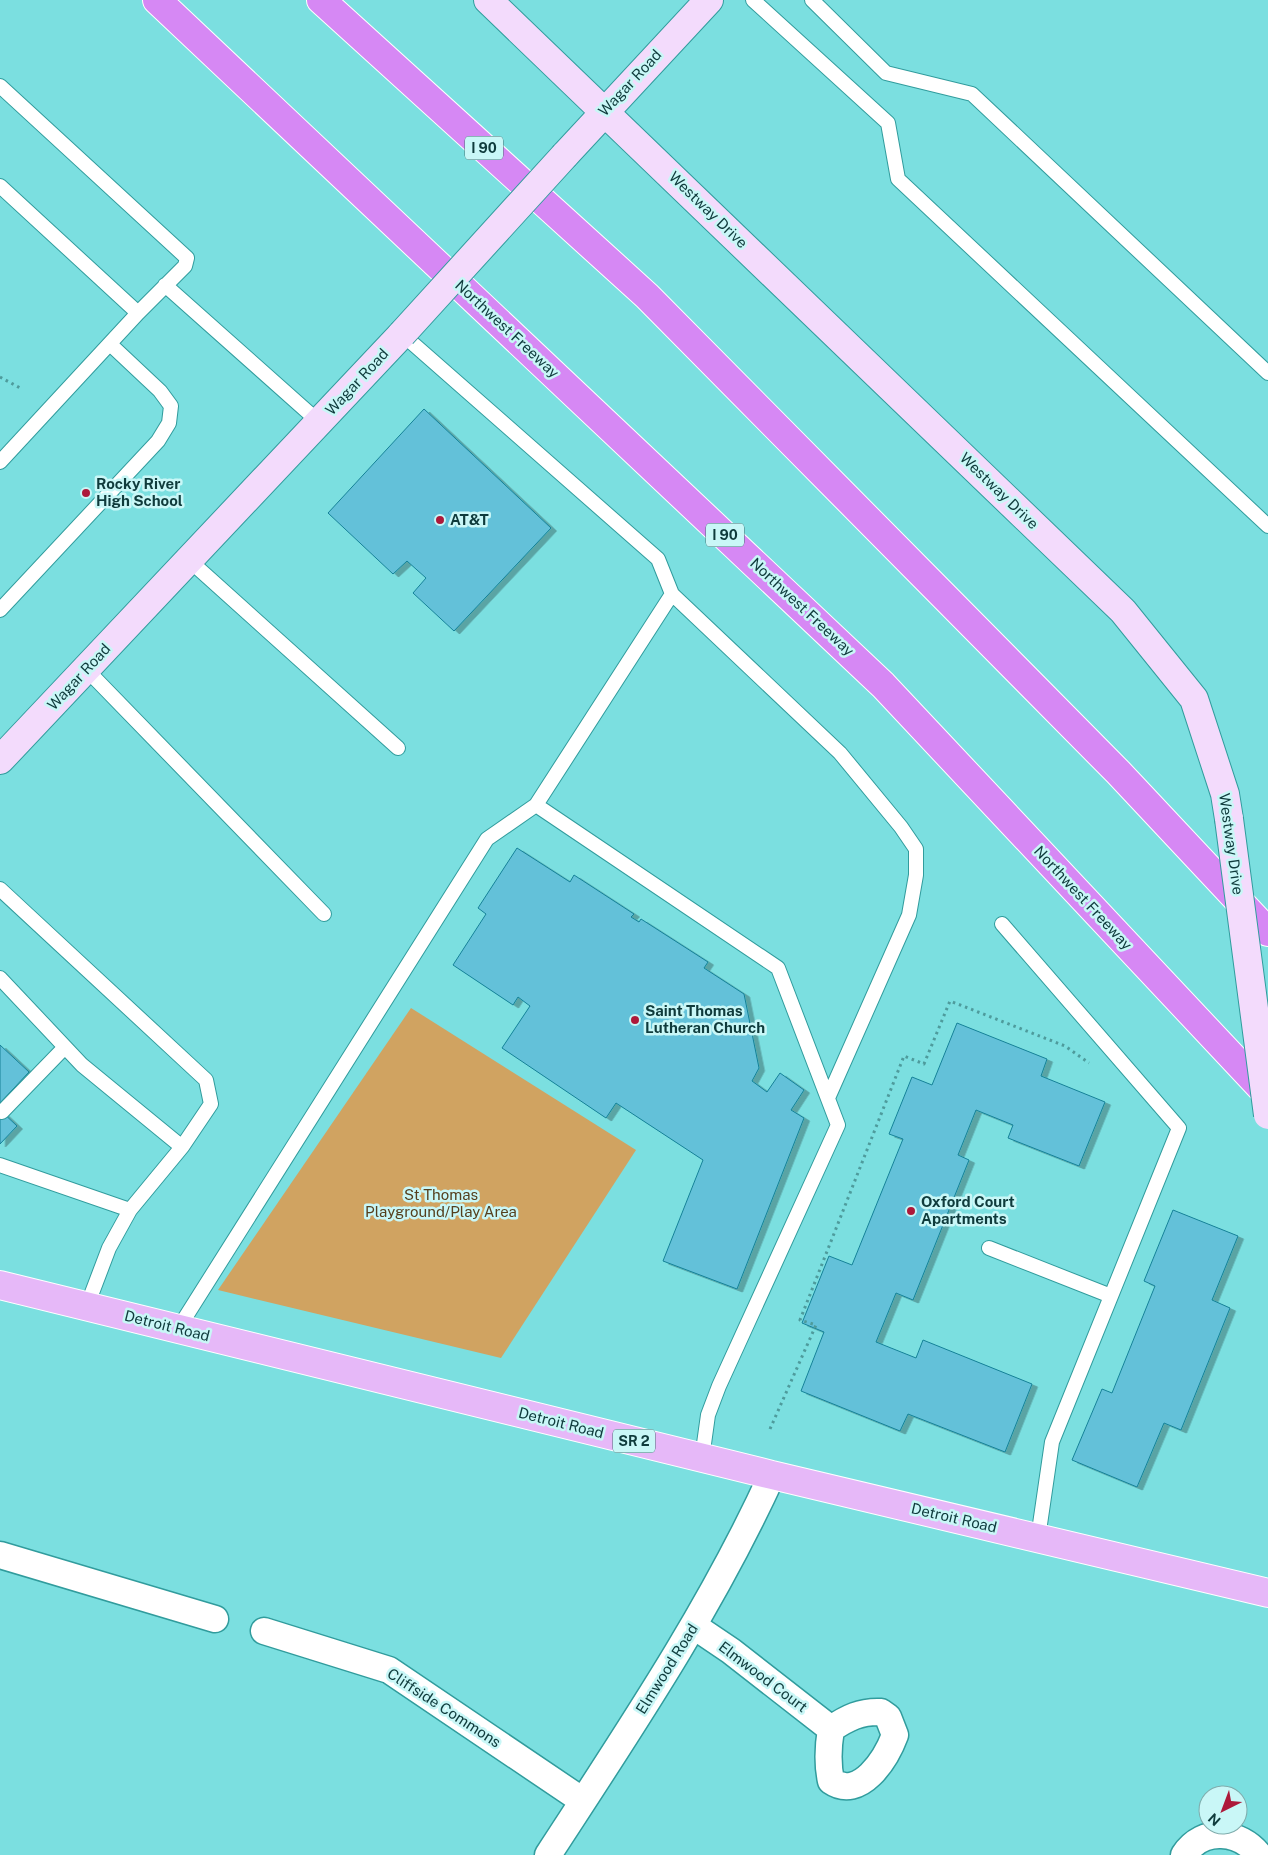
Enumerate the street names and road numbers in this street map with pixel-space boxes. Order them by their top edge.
street label: Wagar Road [595,46,665,119]
road number: I 90 [465,136,503,160]
street label: Westway Drive [666,168,751,251]
street label: Northwest Freeway [452,276,563,381]
street label: Wagar Road [322,345,392,418]
street label: Westway Drive [957,449,1042,532]
road number: I 90 [706,524,744,546]
street label: Northwest Freeway [747,554,858,659]
street label: Wagar Road [44,640,114,713]
street label: Westway Drive [1216,792,1247,896]
street label: Northwest Freeway [1031,842,1136,953]
street label: Detroit Road [123,1307,212,1344]
street label: Detroit Road [517,1404,606,1441]
road number: SR 2 [613,1430,655,1452]
street label: Detroit Road [910,1499,999,1536]
street label: Elmwood Road [632,1621,701,1717]
street label: Elmwood Court [716,1638,811,1716]
street label: Cliffside Commons [384,1665,504,1751]

